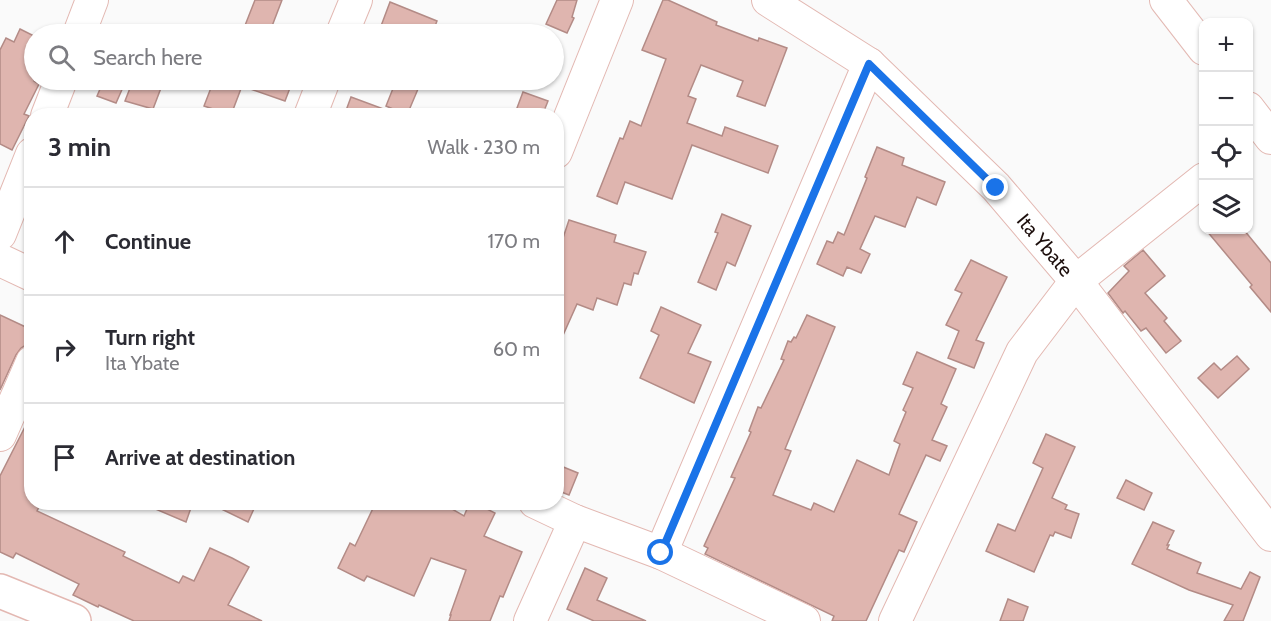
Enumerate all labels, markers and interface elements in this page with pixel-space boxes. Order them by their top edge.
map controls [1199,18,1253,234]
button: + [1199,18,1253,72]
search box [24,24,564,90]
icon: search [45,41,78,74]
text: Search here [93,44,202,71]
button: − [1199,72,1253,126]
button: locate [1199,126,1253,180]
text: 3 min [48,131,111,163]
text: Walk · 230 m [428,135,540,159]
route end [982,174,1008,200]
button: layers [1199,180,1253,234]
street label: Ita Ybate [1012,209,1078,281]
icon: ahead [48,225,81,258]
text: Continue [105,228,191,255]
text: 170 m [488,229,540,253]
text: Turn right [105,324,195,351]
icon: right [48,333,81,366]
text: 60 m [493,337,540,361]
text: Ita Ybate [105,351,180,375]
icon: arrive [48,441,81,474]
text: Arrive at destination [105,444,295,471]
route start [647,539,673,565]

